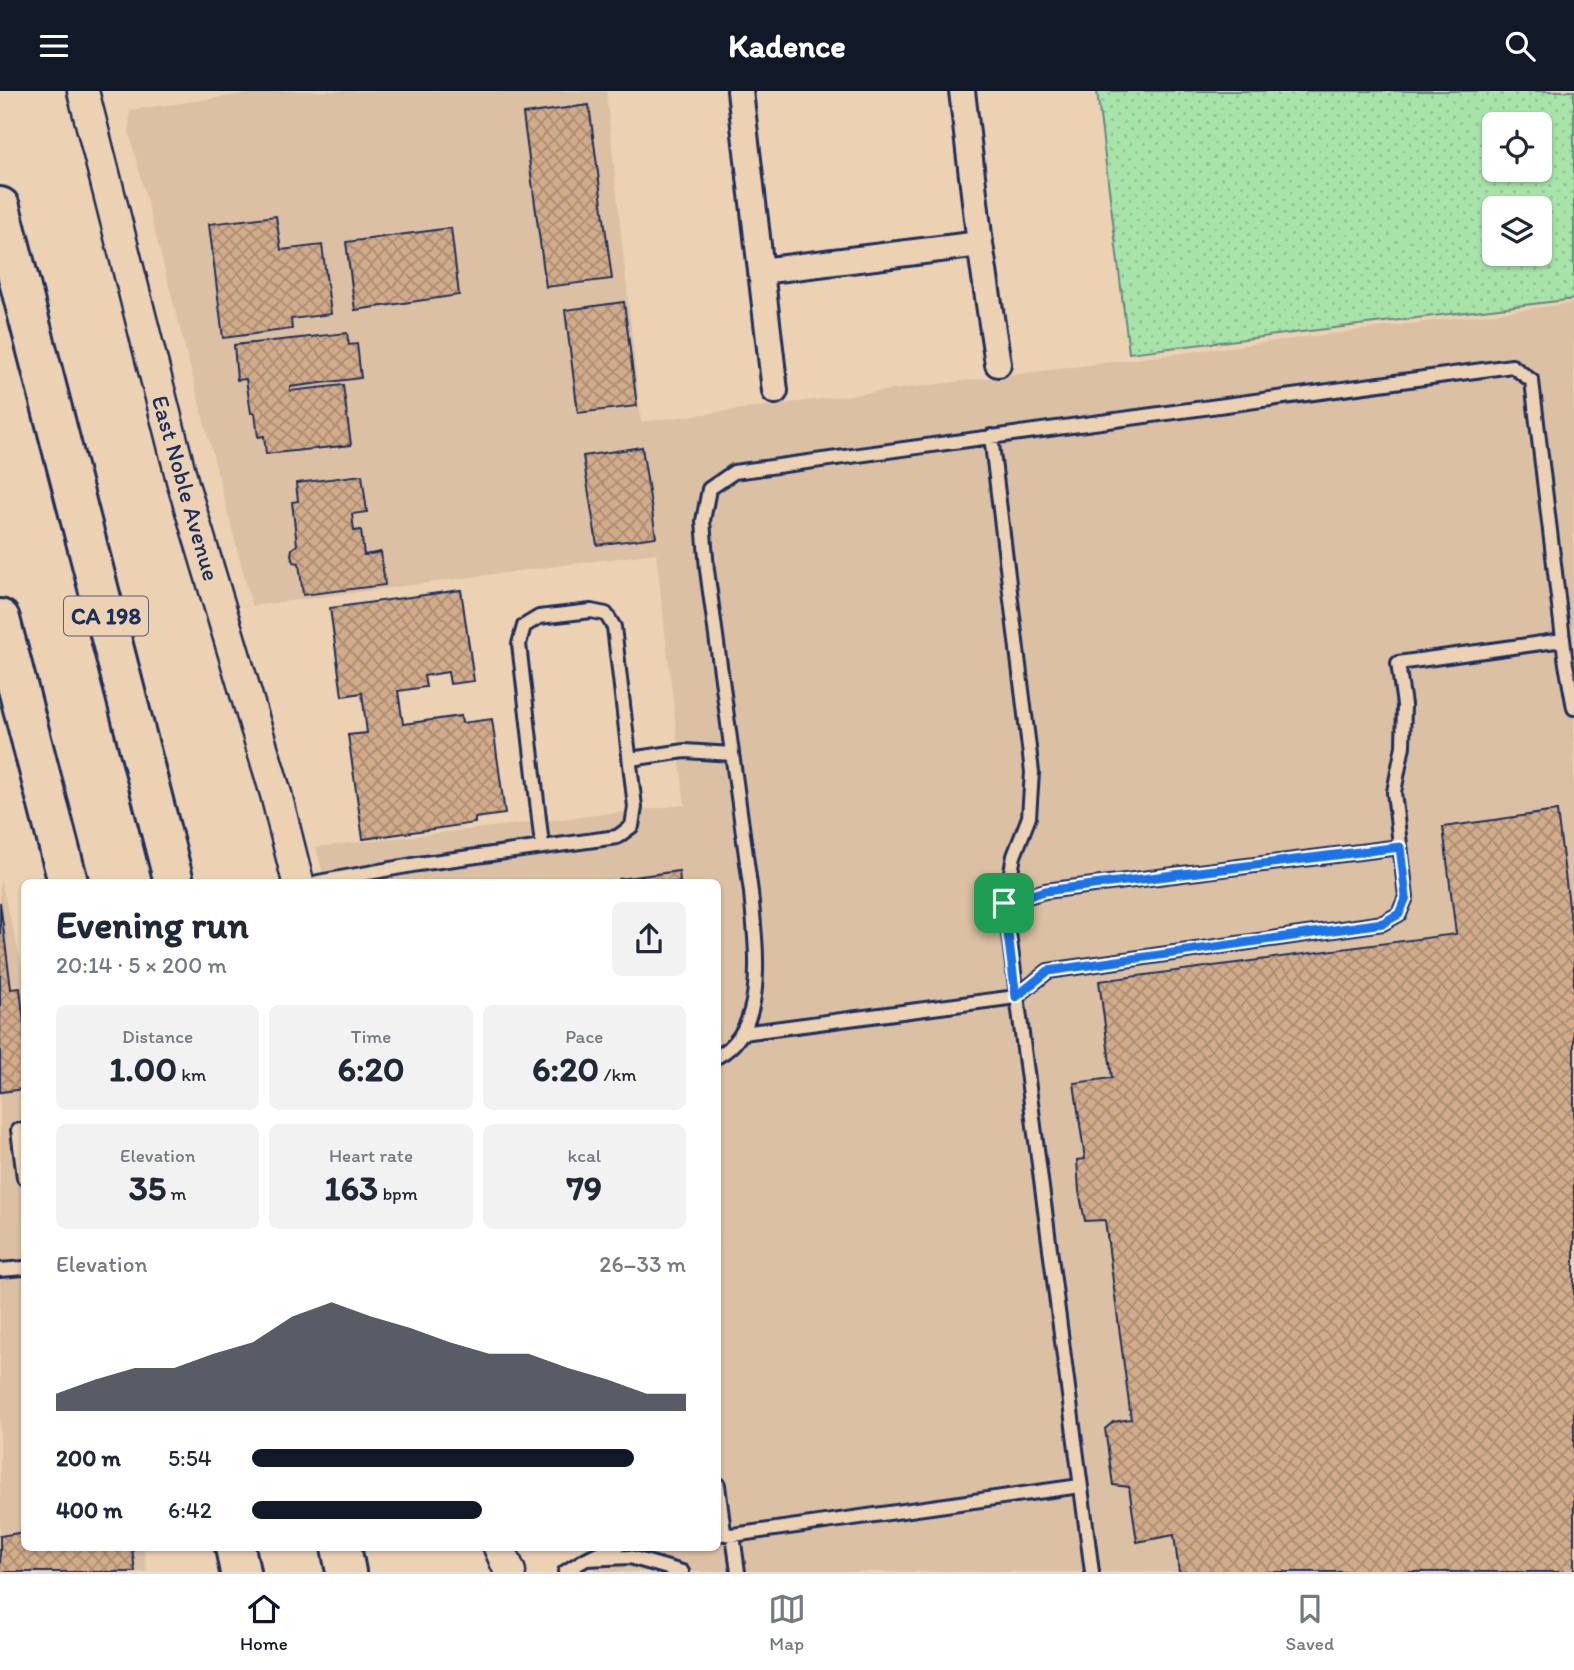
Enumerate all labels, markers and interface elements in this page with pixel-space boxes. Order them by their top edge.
icon: menu [35,27,73,65]
text: Kadence [728,27,846,65]
icon: search [1501,27,1539,65]
map controls [1482,112,1552,266]
button: locate [1482,112,1552,182]
button: layers [1482,196,1552,266]
street label: East Noble Avenue [146,392,226,584]
road number: CA 198 [64,596,148,635]
pin [974,873,1034,933]
icon: arrive [985,884,1023,922]
text: Evening run [56,902,249,948]
button: share [612,902,686,976]
text: 20:14 · 5 × 200 m [56,951,227,979]
text: Distance [122,1025,193,1048]
text: Time [351,1025,391,1048]
text: Pace [565,1025,603,1048]
text: 1.00 [109,1048,177,1090]
text: 6:20 [337,1048,405,1090]
text: 6:20 [532,1048,599,1090]
text: km [177,1063,206,1086]
text: /km [599,1063,637,1086]
text: Elevation [120,1144,195,1167]
text: Heart rate [329,1144,413,1167]
text: kcal [567,1144,601,1167]
text: 35 [129,1167,166,1209]
text: 163 [324,1167,378,1209]
text: 79 [566,1167,602,1209]
text: m [166,1182,187,1205]
text: bpm [378,1182,418,1205]
text: Elevation [56,1250,147,1278]
text: 26–33 m [599,1250,686,1278]
text: 200 m [56,1444,121,1472]
text: 5:54 [168,1444,212,1472]
text: 400 m [56,1496,123,1524]
text: 6:42 [168,1496,212,1524]
tab: Home [240,1590,288,1655]
tab: Map [768,1590,806,1655]
tab: Saved [1286,1590,1334,1655]

